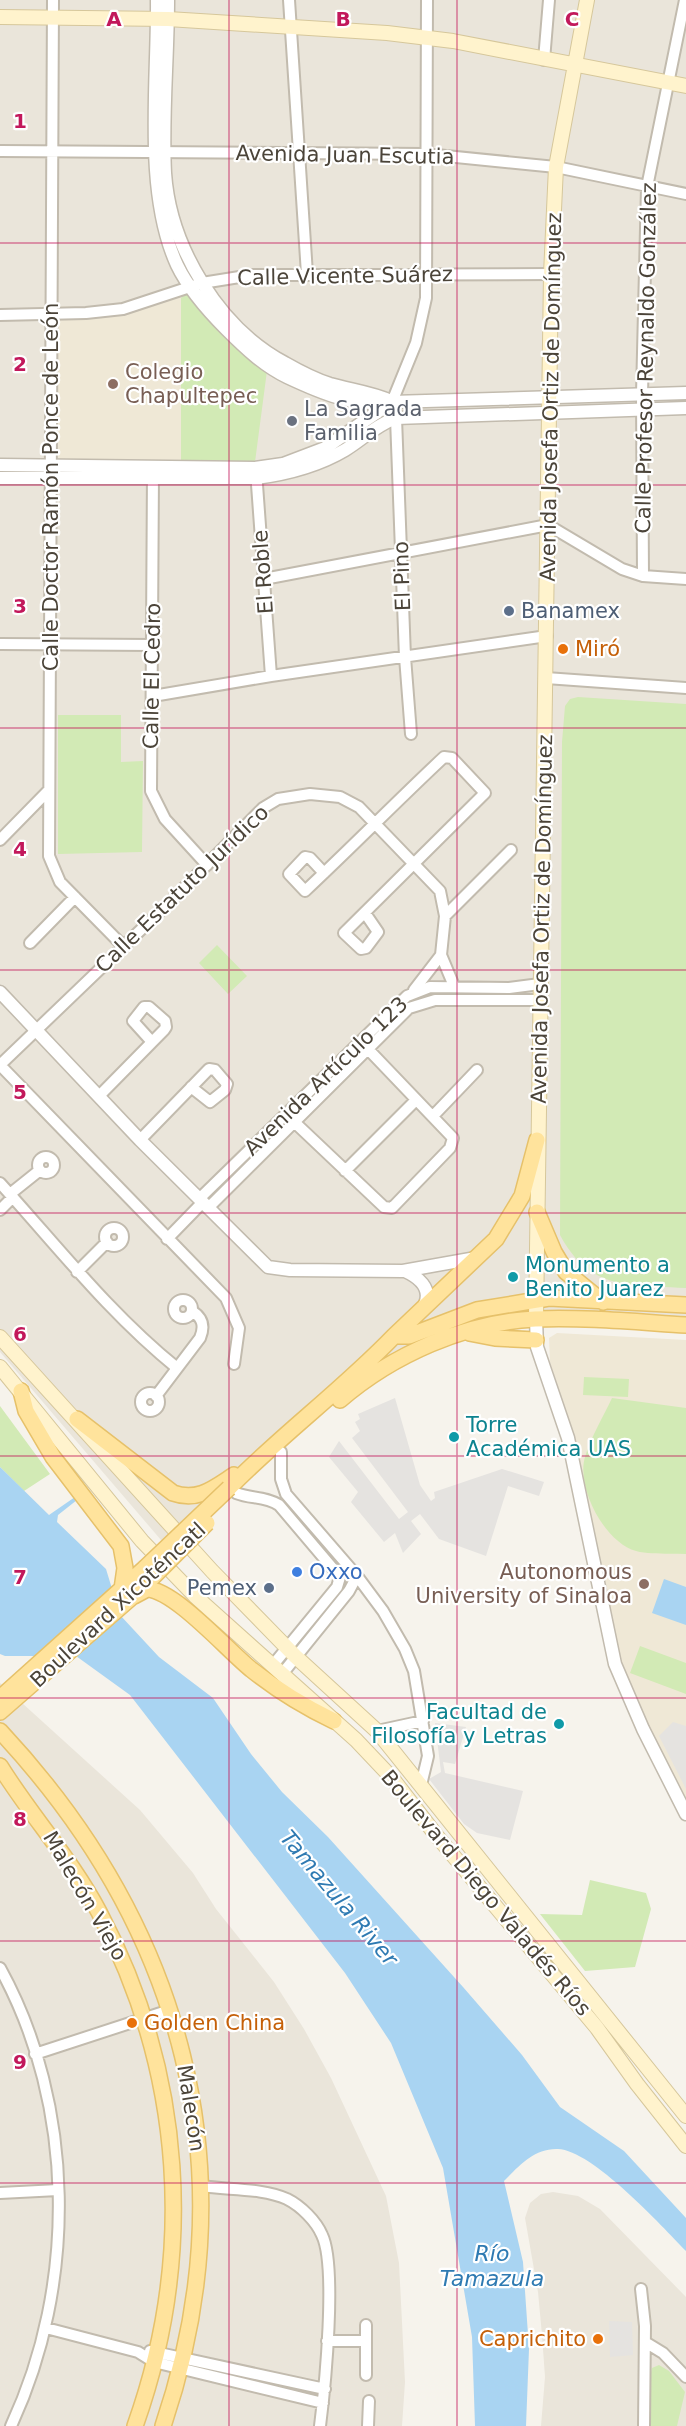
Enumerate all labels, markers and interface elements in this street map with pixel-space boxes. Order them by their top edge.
text: A [106,7,122,31]
text: B [335,7,351,31]
text: C [565,7,579,31]
text: 1 [13,109,27,133]
street label: Avenida Juan Escutia [235,141,455,169]
street label: Calle Profesor Reynaldo González [631,182,661,534]
street label: Avenida Josefa Ortiz de Domínguez [536,212,566,582]
street label: Calle Vicente Suárez [237,262,453,290]
street label: Calle Doctor Ramón Ponce de León [39,303,63,671]
text: 2 [13,352,27,376]
place label: Colegio Chapultepec [125,360,257,408]
marker: Colegio Chapultepec [106,377,120,391]
place label: La Sagrada Familia [304,397,422,445]
marker: La Sagrada Familia [285,414,299,428]
street label: El Roble [248,529,278,615]
street label: El Pino [389,541,415,611]
text: 3 [13,594,27,618]
place label: Banamex [521,599,620,623]
street label: Calle El Cedro [139,603,165,749]
marker: Banamex [502,604,516,618]
place label: Miró [575,637,620,661]
marker: Miró [556,642,570,656]
street label: Avenida Josefa Ortiz de Domínguez [527,734,557,1104]
street label: Calle Estatuto Jurídico [91,800,273,978]
text: 4 [13,837,27,861]
street label: Avenida Artículo 123 [239,992,413,1160]
text: 5 [13,1080,27,1104]
place label: Monumento a Benito Juarez [525,1253,670,1301]
marker: Monumento a Benito Juarez [506,1270,520,1284]
text: 6 [13,1322,27,1346]
place label: Torre Académica UAS [465,1413,631,1461]
marker: Torre Académica UAS [447,1430,461,1444]
street label: Boulevard Xicoténcatl [26,1518,210,1692]
place label: Oxxo [309,1560,363,1584]
place label: Autonomous University of Sinaloa [416,1560,632,1608]
text: 7 [13,1565,27,1589]
marker: Oxxo [290,1565,304,1579]
place label: Pemex [187,1576,257,1600]
marker: Autonomous University of Sinaloa [637,1577,651,1591]
marker: Pemex [262,1581,276,1595]
place label: Facultad de Filosofía y Letras [371,1700,547,1748]
marker: Facultad de Filosofía y Letras [552,1717,566,1731]
street label: Boulevard Diego Valadés Ríos [376,1765,596,2021]
text: 8 [13,1807,27,1831]
water label: Tamazula River [275,1825,404,1972]
street label: Malecón Viejo [38,1827,132,1965]
place label: Golden China [144,2011,285,2035]
marker: Golden China [125,2016,139,2030]
text: 9 [13,2050,27,2074]
street label: Malecón [172,2063,210,2153]
water label: Río Tamazula [440,2241,544,2291]
place label: Caprichito [479,2327,586,2351]
marker: Caprichito [591,2332,605,2346]

